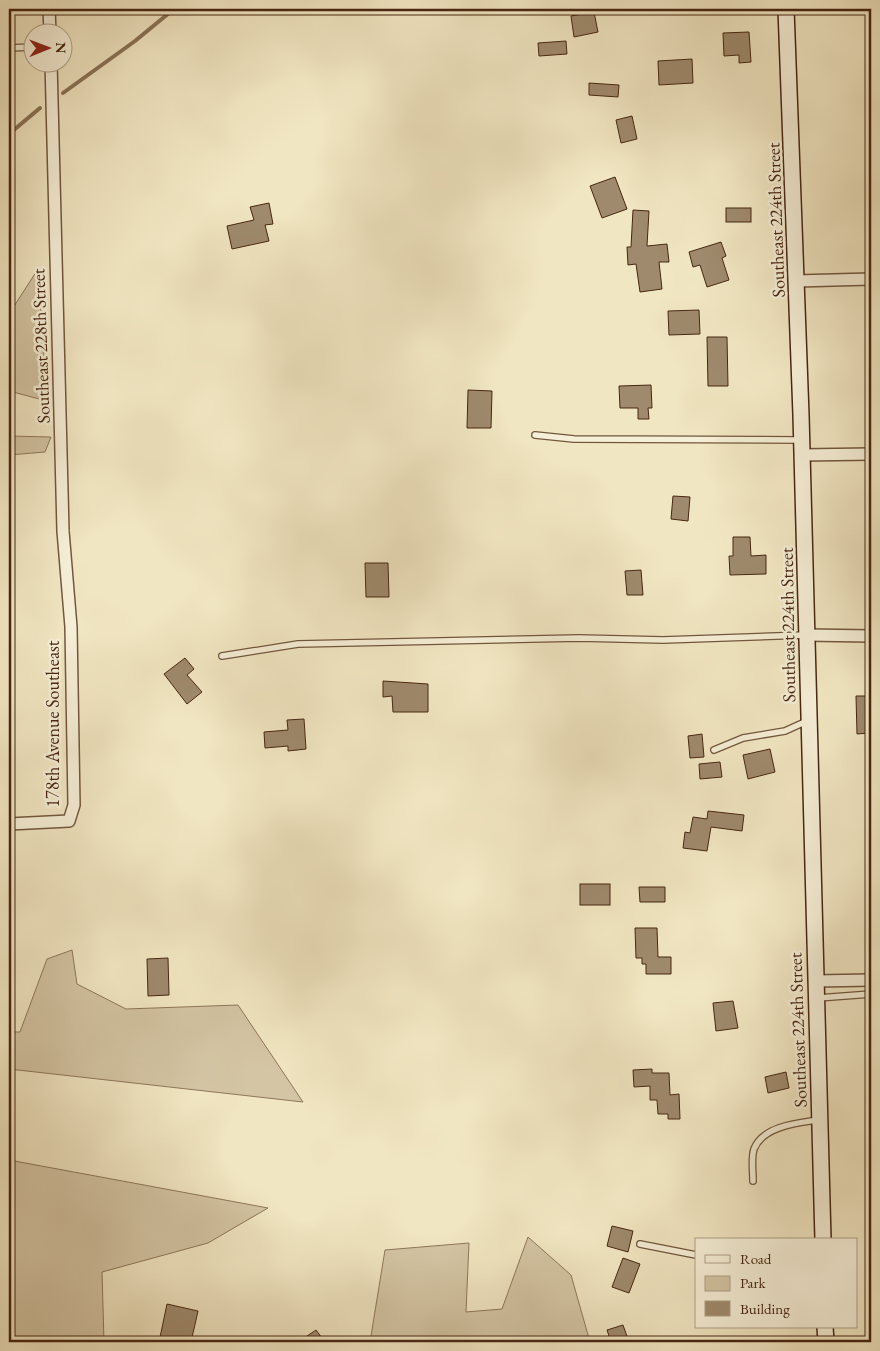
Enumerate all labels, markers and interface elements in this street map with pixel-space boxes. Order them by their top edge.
north arrow [22,22,72,72]
text: N [52,42,70,54]
street label: Southeast 224th Street [761,142,790,298]
street label: Southeast 228th Street [26,268,55,424]
street label: Southeast 224th Street [775,547,800,703]
street label: 178th Avenue Southeast [41,640,64,808]
street label: Southeast 224th Street [783,952,812,1108]
legend [695,1238,858,1328]
text: Road [740,1249,772,1268]
text: Park [740,1273,767,1292]
text: Building [740,1299,790,1318]

